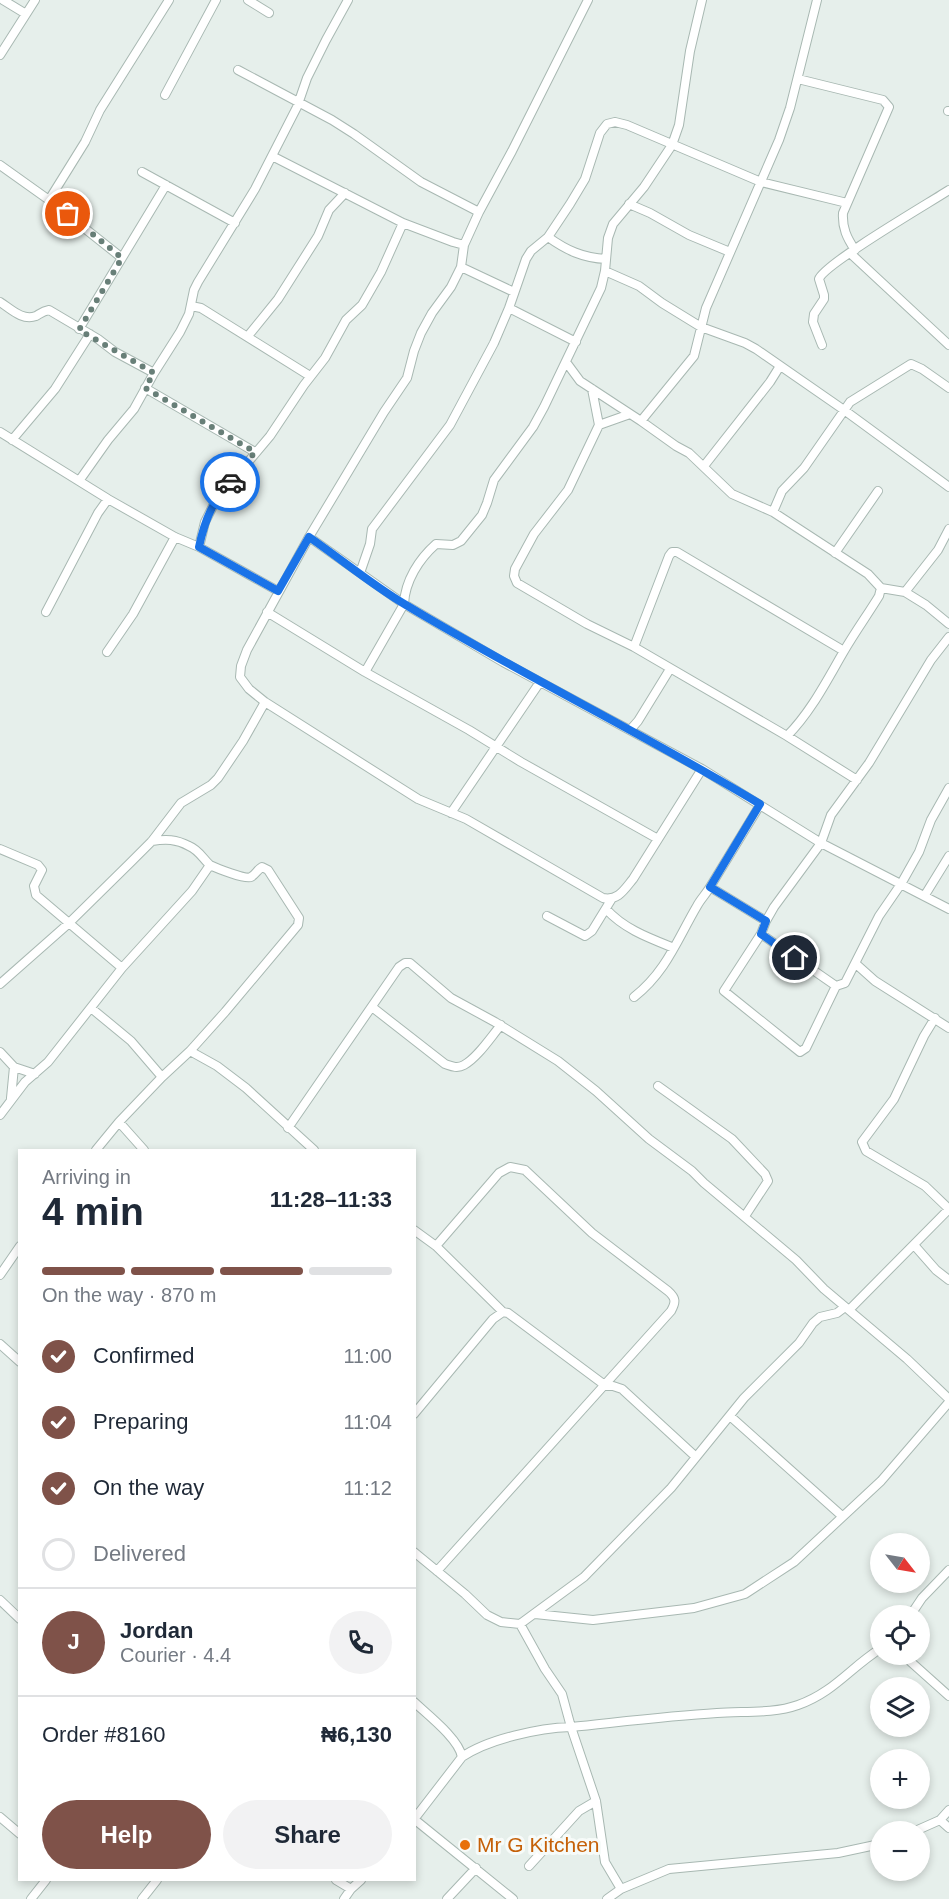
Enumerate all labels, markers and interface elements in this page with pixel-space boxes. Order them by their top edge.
pin [42,188,93,239]
icon: bag [51,197,84,230]
courier [200,452,260,512]
icon: car [214,466,247,499]
pin [769,932,820,983]
icon: home [778,941,811,974]
text: Arriving in [42,1166,131,1188]
text: 11:28–11:33 [270,1187,392,1212]
text: 4 min [42,1190,144,1233]
text: On the way · 870 m [42,1284,217,1306]
icon: check [42,1340,75,1373]
text: Confirmed [93,1343,194,1368]
text: 11:00 [343,1345,392,1367]
icon: check [42,1406,75,1439]
text: Preparing [93,1409,188,1434]
text: 11:04 [343,1411,392,1433]
icon: check [42,1472,75,1505]
text: On the way [93,1475,204,1500]
text: 11:12 [343,1477,392,1499]
north arrow [870,1533,930,1593]
map controls [870,1533,930,1881]
text: Delivered [93,1541,186,1566]
button: locate [870,1605,930,1665]
button: phone [329,1611,392,1674]
text: Jordan [120,1618,193,1643]
text: J [67,1629,80,1654]
text: Courier · 4.4 [120,1644,231,1666]
button: layers [870,1677,930,1737]
text: Order #8160 [42,1722,166,1747]
text: ₦6,130 [321,1722,392,1747]
button: + [870,1749,930,1809]
button: Help [42,1800,211,1869]
button: Share [223,1800,392,1869]
button: − [870,1821,930,1881]
place label: Mr G Kitchen [477,1833,600,1856]
marker: Mr G Kitchen [458,1838,472,1852]

